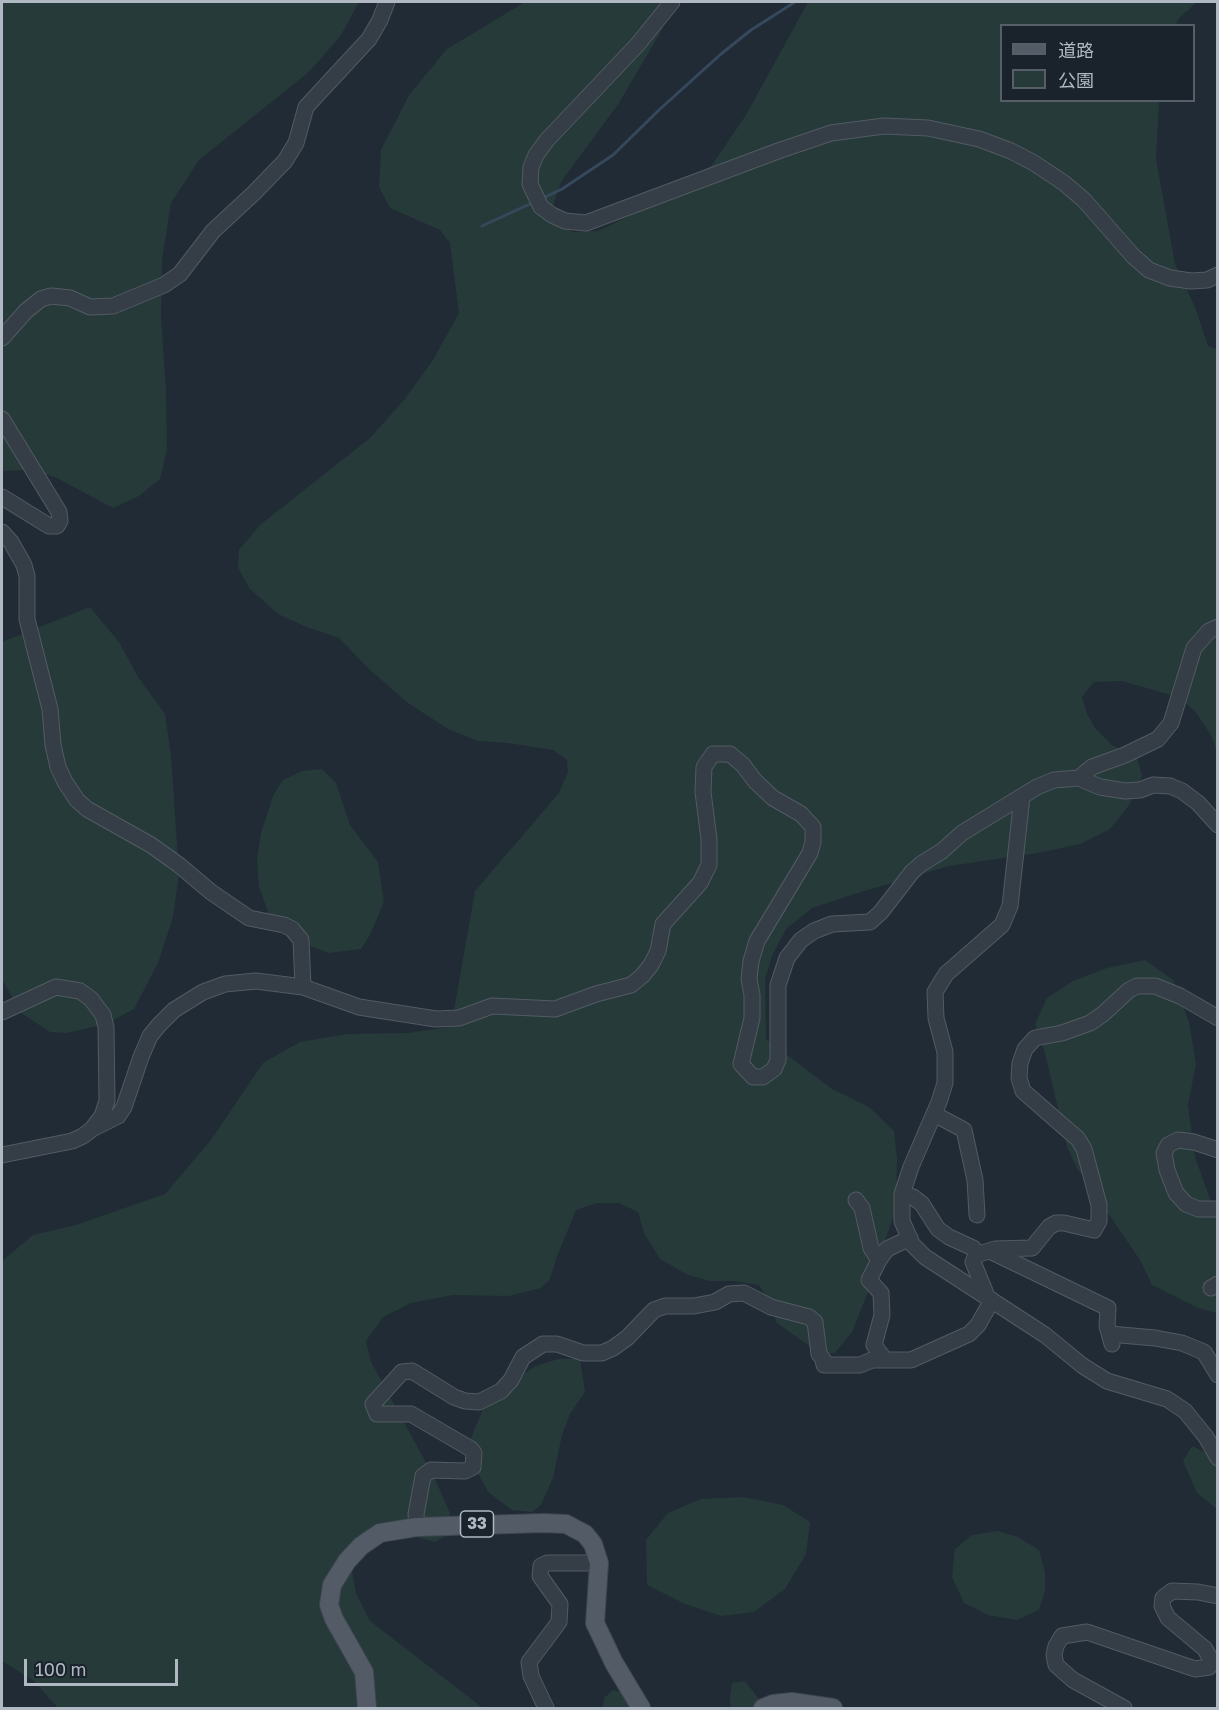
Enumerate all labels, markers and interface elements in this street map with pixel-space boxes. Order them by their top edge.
legend [1000,24,1195,102]
text: 道路 [1058,39,1094,61]
text: 公園 [1058,69,1094,91]
road number: 33 [460,1511,494,1537]
scale bar [27,1647,182,1685]
text: 100 m [35,1658,86,1680]

